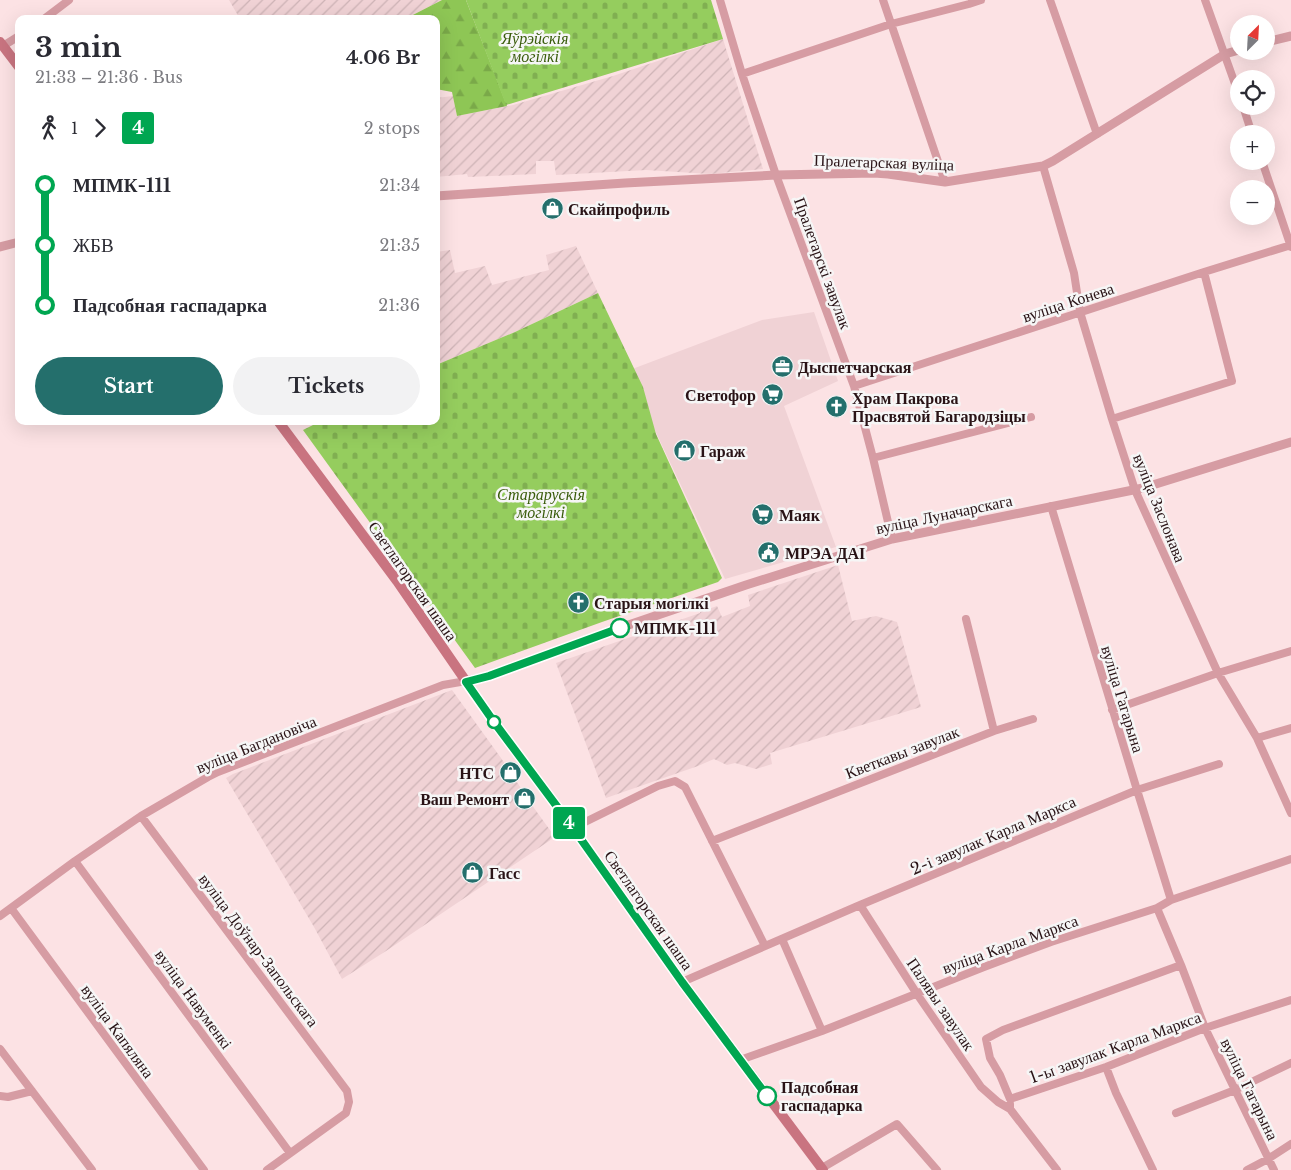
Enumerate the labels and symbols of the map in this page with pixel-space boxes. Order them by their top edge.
north arrow [1230,15,1275,60]
park label: Яўрэйскія могілкі [501,28,568,66]
street label: Пралетарская вуліца [814,150,954,174]
street label: Пралетарскі завулак [790,194,856,332]
shop icon: Скайпрофиль [540,197,564,221]
place label: Скайпрофиль [568,199,670,219]
street label: вуліца Конева [1020,278,1116,326]
office icon: Дыспетчарская [770,355,794,379]
place label: Дыспетчарская [798,357,912,377]
supermarket icon: Светофор [760,383,784,407]
place label: Светофор [685,385,756,405]
place label: Храм Пакрова Прасвятой Багародзіцы [852,388,1026,426]
church icon: Храм Пакрова Прасвятой Багародзіцы [824,395,848,419]
shop icon: Гараж [672,439,696,463]
place label: Гараж [700,441,746,461]
street label: вуліца Заслонава [1129,451,1191,565]
park label: Старарускія могілкі [497,484,585,522]
street label: вуліца Луначарскага [874,490,1014,538]
supermarket icon: Маяк [751,503,775,527]
place label: Маяк [779,505,821,525]
street label: Светлагорская шаша [364,517,462,645]
public building icon: МРЭА ДАІ [757,541,781,565]
place label: МРЭА ДАІ [785,543,865,563]
church icon: Старыя могілкі [566,591,590,615]
place label: Старыя могілкі [594,593,709,613]
marker: МПМК-111 [610,618,630,638]
place label: МПМК-111 [634,618,717,638]
street label: вуліца Гагарына [1097,643,1149,755]
street label: вуліца Багдановіча [193,711,319,777]
unlabelled marker [487,715,501,729]
street label: Кветкавы завулак [842,721,962,783]
shop icon: НТС [498,761,522,785]
place label: НТС [459,763,494,783]
shop icon: Ваш Ремонт [513,787,537,811]
place label: Ваш Ремонт [420,789,509,809]
street label: 2-і завулак Карла Маркса [907,791,1079,879]
line badge: 4 [553,807,585,839]
street label: Светлагорская шаша [600,846,698,974]
shop icon: Гасс [461,861,485,885]
place label: Гасс [489,863,520,883]
street label: вуліца Доўнар-Запольскага [195,869,323,1031]
street label: вуліца Карла Маркса [939,910,1081,978]
street label: вуліца Навуменкі [151,945,237,1053]
street label: Палявы завулак [903,954,980,1054]
street label: вуліца Капяляна [77,980,159,1082]
street label: 1-ы завулак Карла Маркса [1026,1007,1204,1087]
street label: вуліца Гагарына [1217,1035,1283,1143]
place label: Падсобная гаспадарка [781,1077,863,1115]
marker: Падсобная гаспадарка [757,1086,777,1106]

